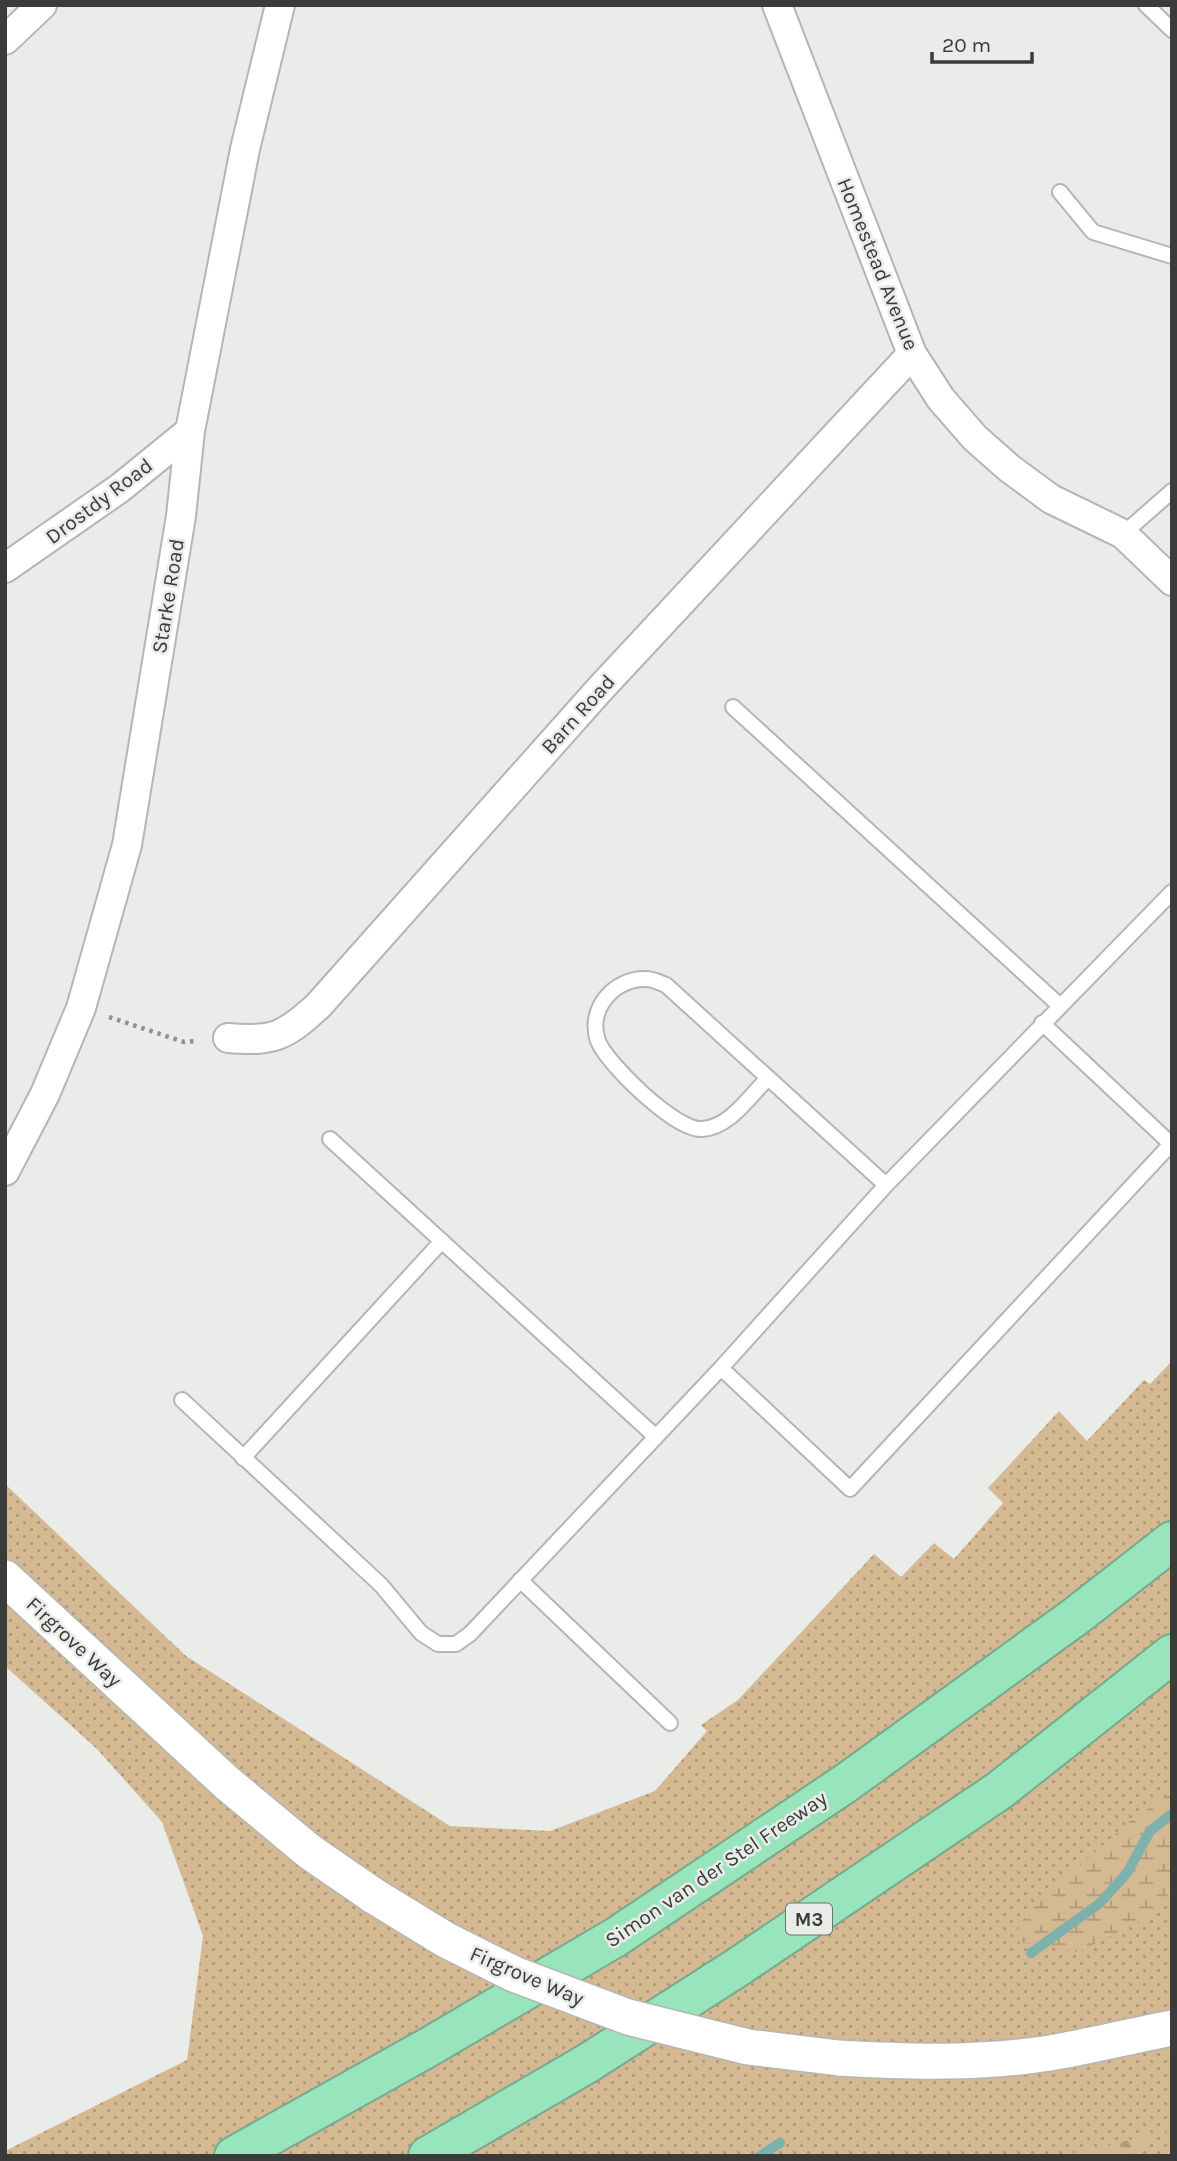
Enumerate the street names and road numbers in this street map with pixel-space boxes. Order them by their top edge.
street label: Homestead Avenue [832,174,924,354]
street label: Drostdy Road [41,453,157,549]
street label: Starke Road [147,537,189,655]
street label: Barn Road [536,669,620,759]
street label: Firgrove Way [21,1592,127,1692]
street label: Simon van der Stel Freeway [601,1786,832,1952]
road number: M3 [786,1904,832,1935]
street label: Firgrove Way [467,1941,588,2011]

